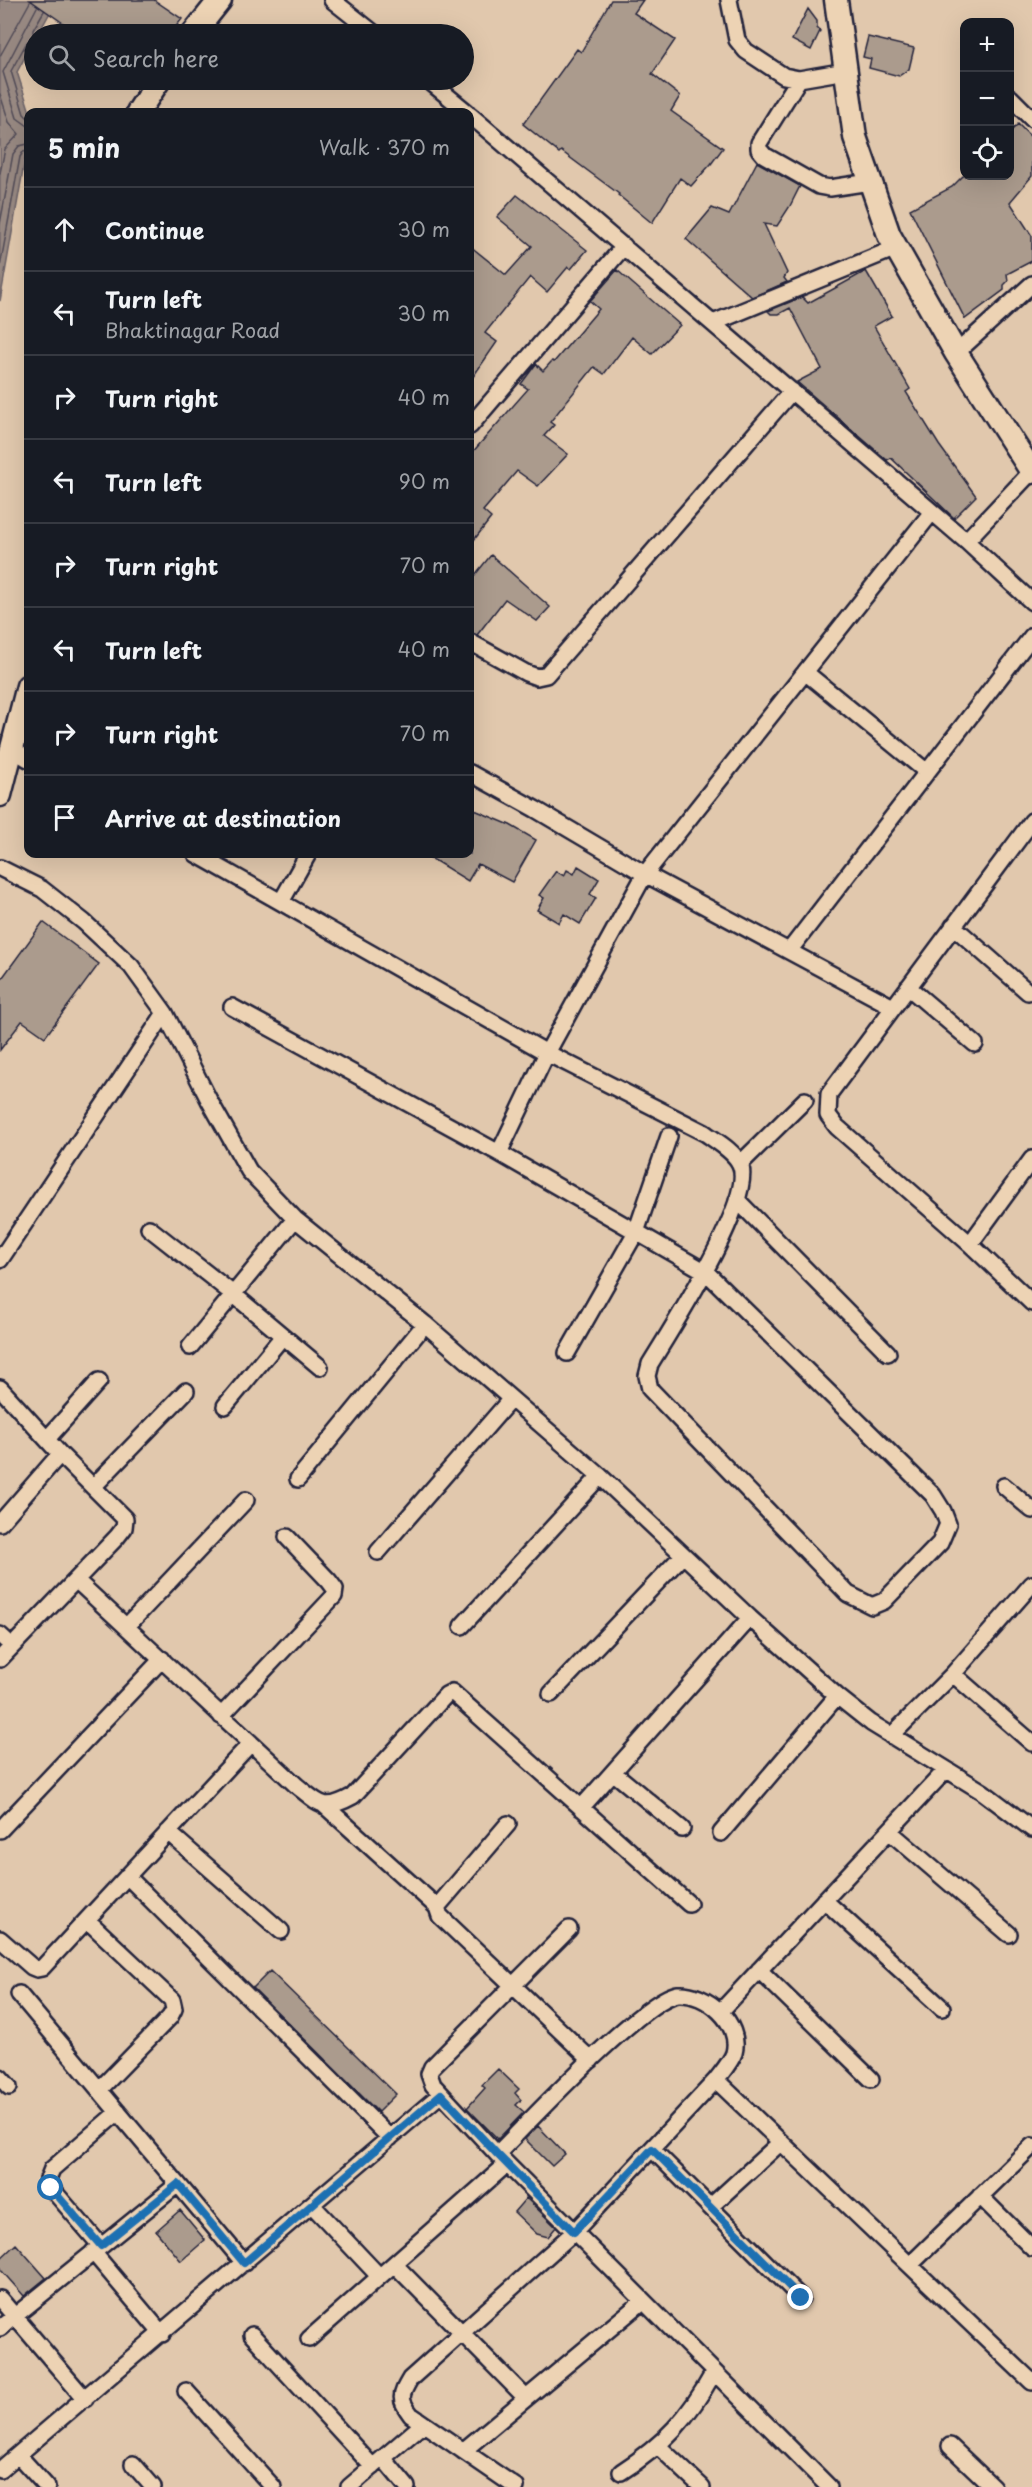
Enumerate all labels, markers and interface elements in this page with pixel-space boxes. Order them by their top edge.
map controls [960,18,1014,180]
button: + [960,18,1014,72]
search box [24,24,474,90]
icon: search [45,41,78,74]
text: Search here [93,41,219,74]
button: − [960,72,1014,126]
button: locate [960,126,1014,180]
text: 5 min [48,128,120,167]
text: Walk · 370 m [319,132,450,162]
icon: ahead [48,213,81,246]
text: Continue [105,213,204,246]
text: 30 m [397,214,450,244]
text: Turn left [105,282,202,315]
icon: left [48,297,81,330]
text: 30 m [397,298,450,328]
text: Bhaktinagar Road [105,315,280,345]
icon: right [48,381,81,414]
text: Turn right [105,381,218,414]
text: 40 m [398,382,450,412]
icon: left [48,465,81,498]
text: Turn left [105,465,202,498]
text: 90 m [399,466,450,496]
icon: right [48,549,81,582]
text: Turn right [105,549,218,582]
text: 70 m [400,550,450,580]
icon: left [48,633,81,666]
text: Turn left [105,633,202,666]
text: 40 m [398,634,450,664]
icon: right [48,717,81,750]
text: Turn right [105,717,218,750]
text: 70 m [400,718,450,748]
icon: arrive [48,801,81,834]
text: Arrive at destination [105,801,341,834]
route start [37,2174,63,2200]
route end [787,2284,813,2310]

